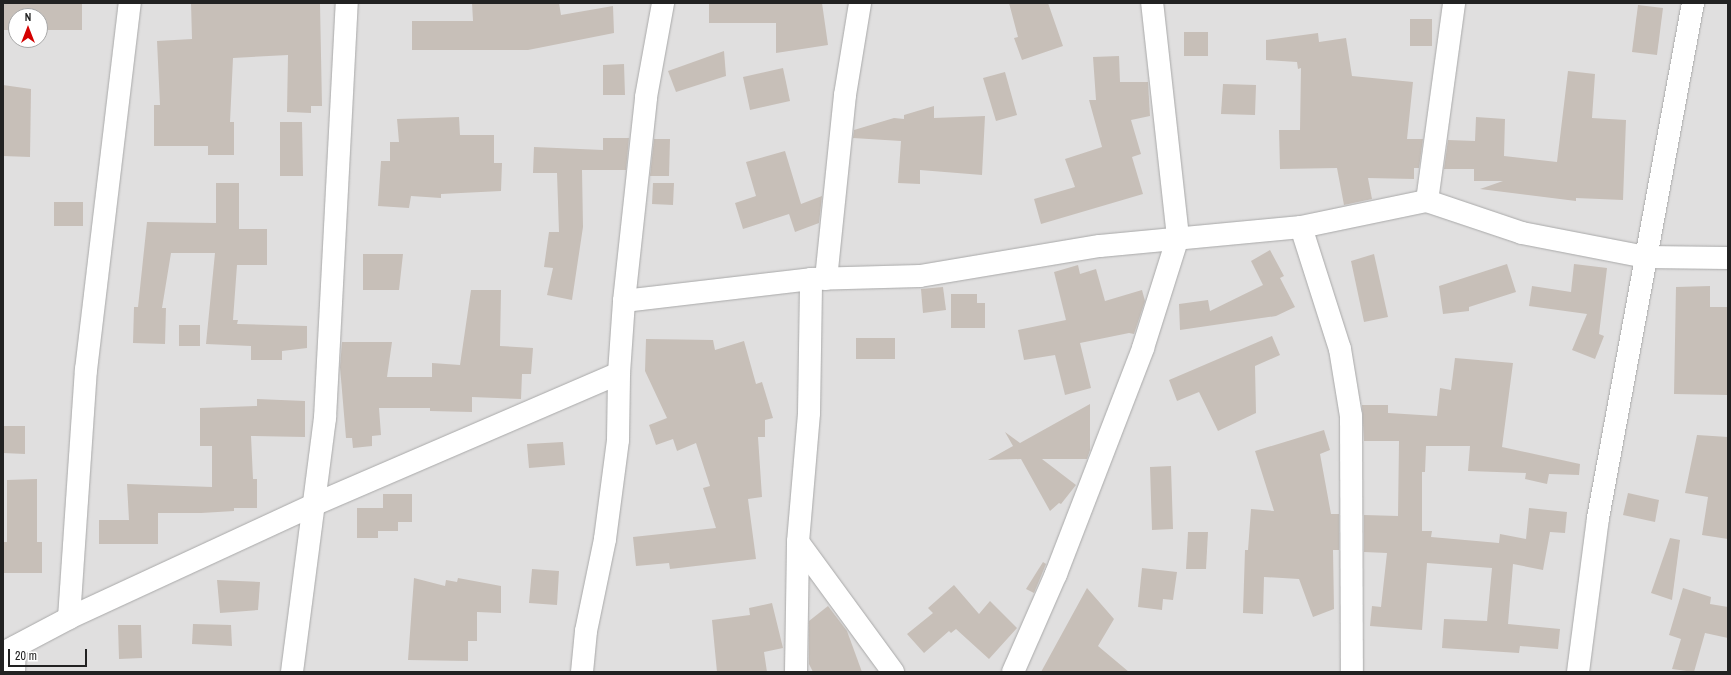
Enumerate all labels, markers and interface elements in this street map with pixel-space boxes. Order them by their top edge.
north arrow [8,8,48,48]
text: N [25,10,31,24]
scale bar [10,641,89,667]
text: 20 m [15,648,37,664]

